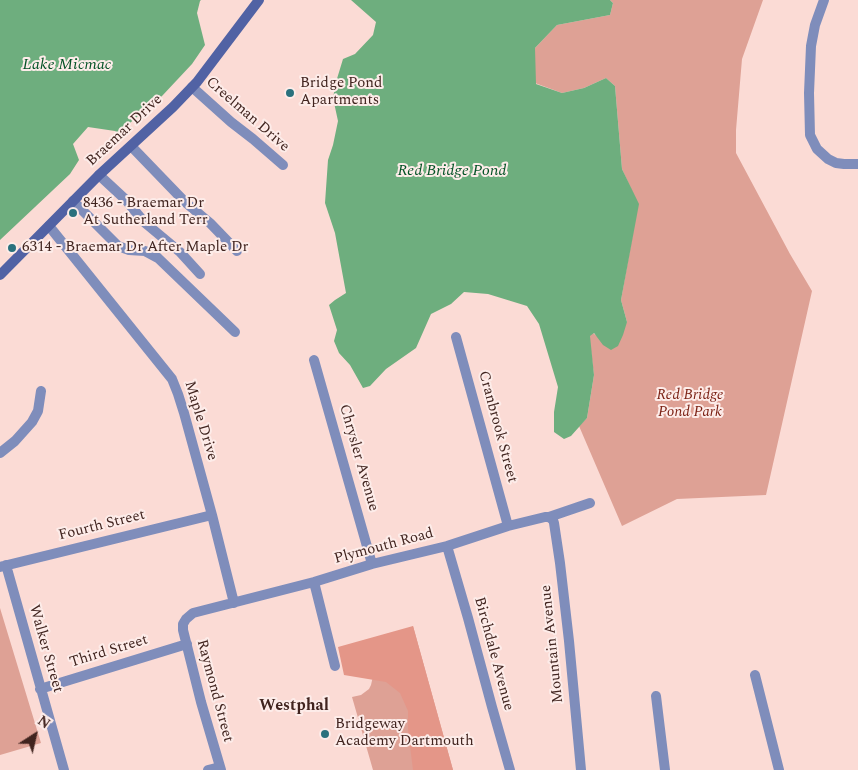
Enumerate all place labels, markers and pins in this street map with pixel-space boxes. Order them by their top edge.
place label: Bridge Pond Apartments [300,75,382,110]
marker: Bridge Pond Apartments [284,87,296,99]
place label: 8436 - Braemar Dr At Sutherland Terr [83,195,208,230]
marker: 8436 - Braemar Dr At Sutherland Terr [67,207,79,219]
place label: 6314 - Braemar Dr After Maple Dr [22,239,248,257]
marker: 6314 - Braemar Dr After Maple Dr [6,242,18,254]
place label: Bridgeway Academy Dartmouth [335,716,474,751]
marker: Bridgeway Academy Dartmouth [319,728,331,740]

